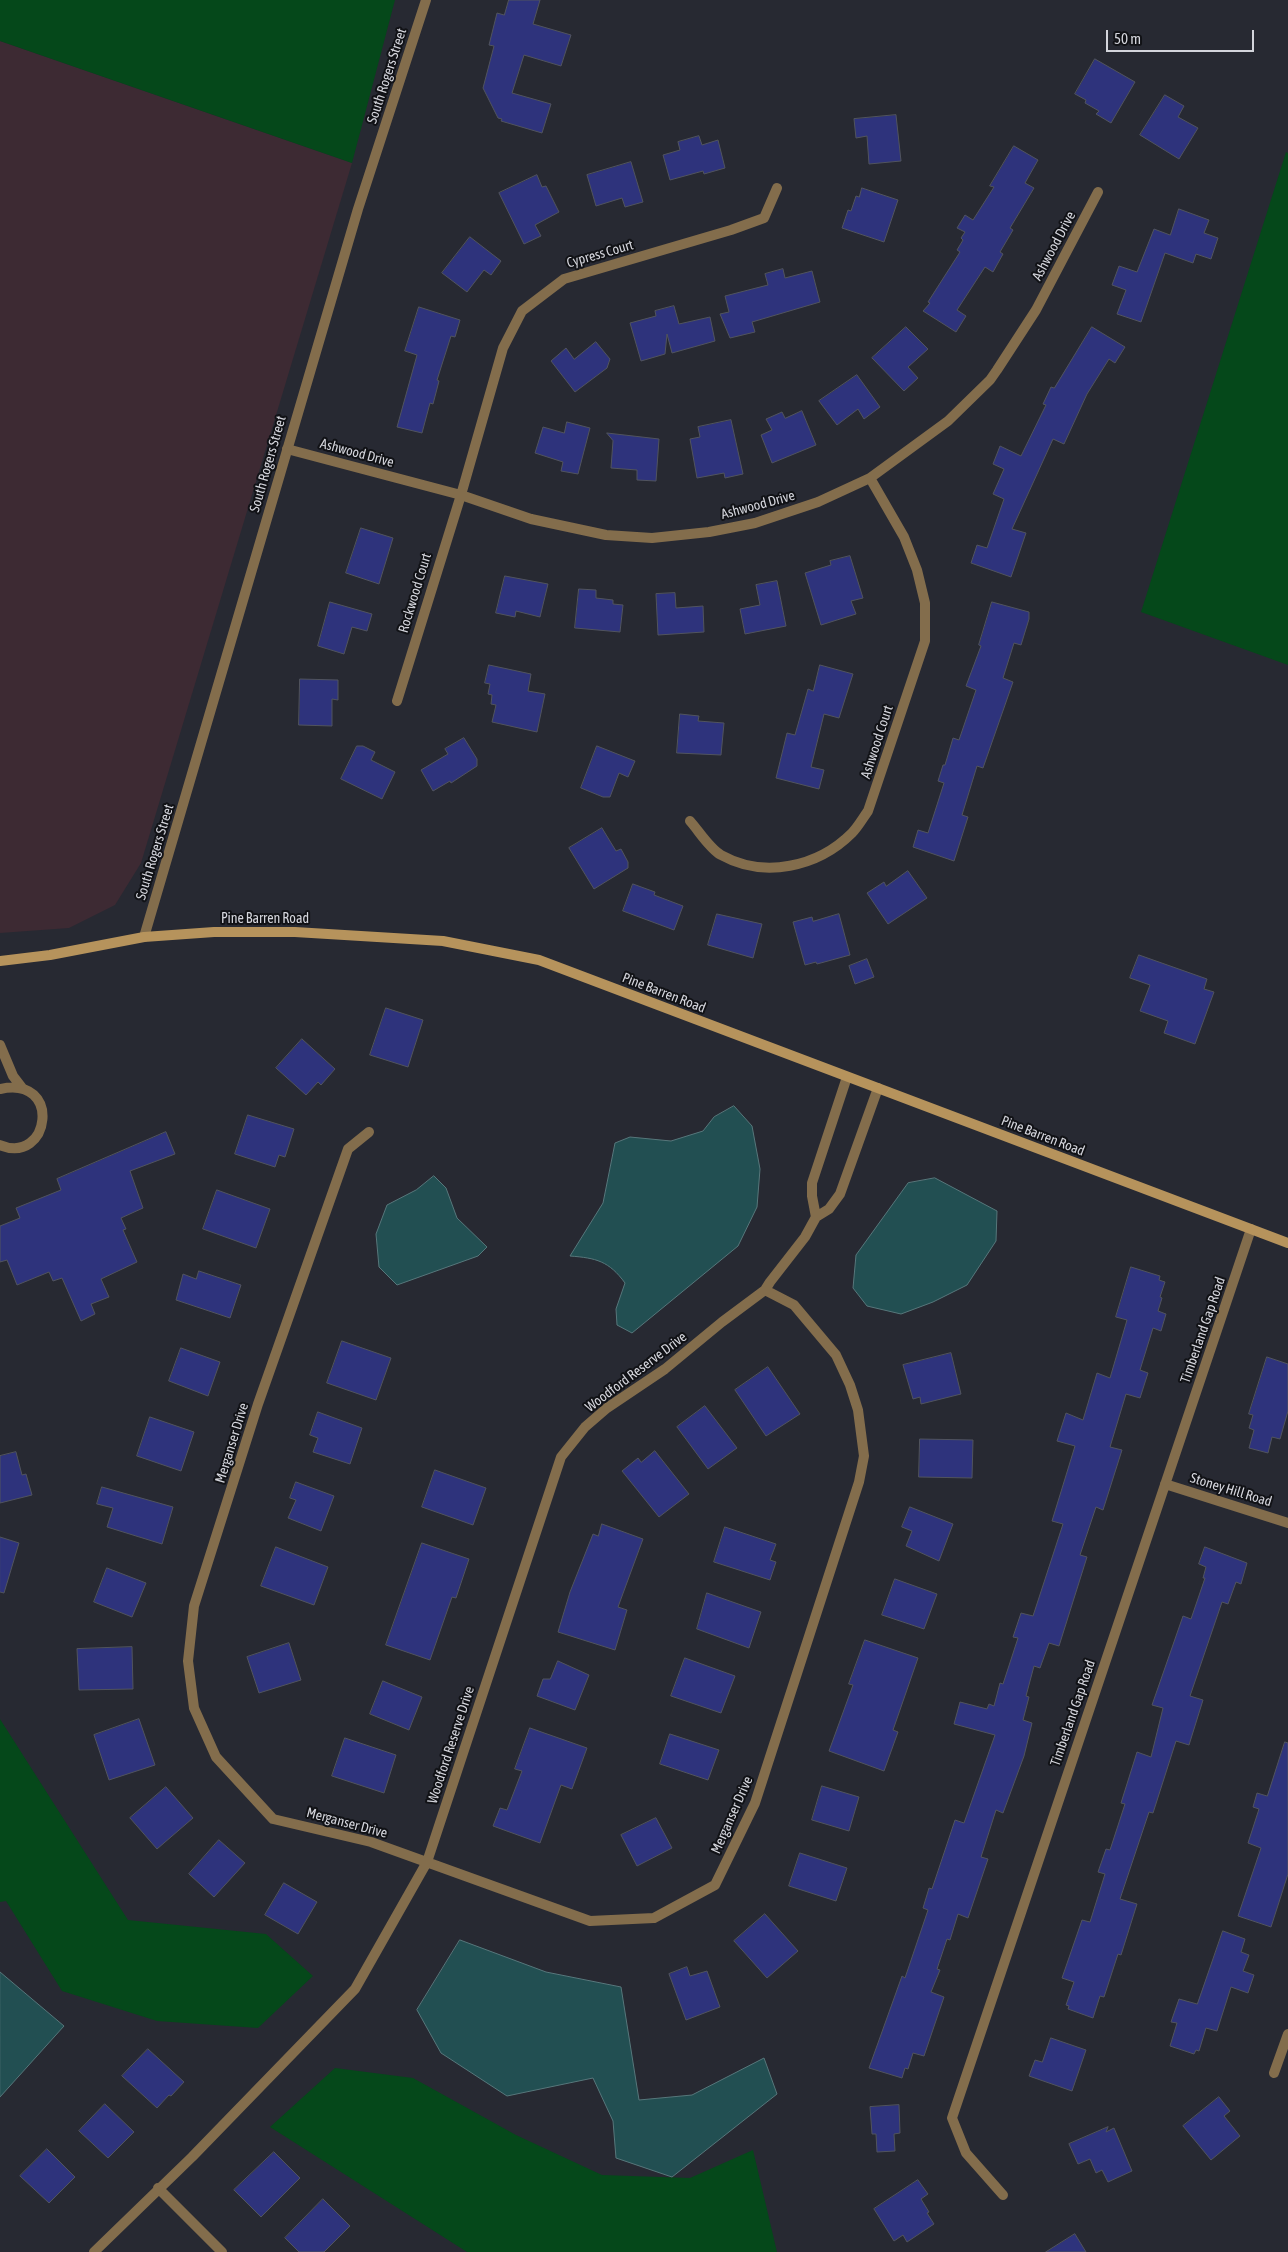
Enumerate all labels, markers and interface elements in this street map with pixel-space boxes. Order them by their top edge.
scale bar [1108,20,1256,52]
street label: South Rogers Street [364,26,410,126]
text: 50 m [1114,30,1141,47]
street label: Ashwood Drive [1029,209,1079,283]
street label: Cypress Court [565,236,635,272]
street label: South Rogers Street [246,414,290,514]
street label: Ashwood Drive [318,435,396,471]
street label: Ashwood Drive [719,487,797,523]
street label: Rockwood Court [395,551,435,635]
street label: Ashwood Court [857,703,897,781]
street label: South Rogers Street [132,802,178,902]
street label: Pine Barren Road [221,911,309,927]
street label: Pine Barren Road [620,969,708,1017]
street label: Pine Barren Road [999,1112,1087,1160]
street label: Timberland Gap Road [1177,1275,1229,1385]
street label: Woodford Reserve Drive [582,1328,690,1416]
street label: Merganser Drive [212,1401,252,1485]
street label: Stoney Hill Road [1188,1470,1274,1510]
street label: Timberland Gap Road [1047,1658,1099,1768]
street label: Woodford Reserve Drive [424,1684,478,1806]
street label: Merganser Drive [707,1774,757,1856]
street label: Merganser Drive [305,1804,389,1842]

